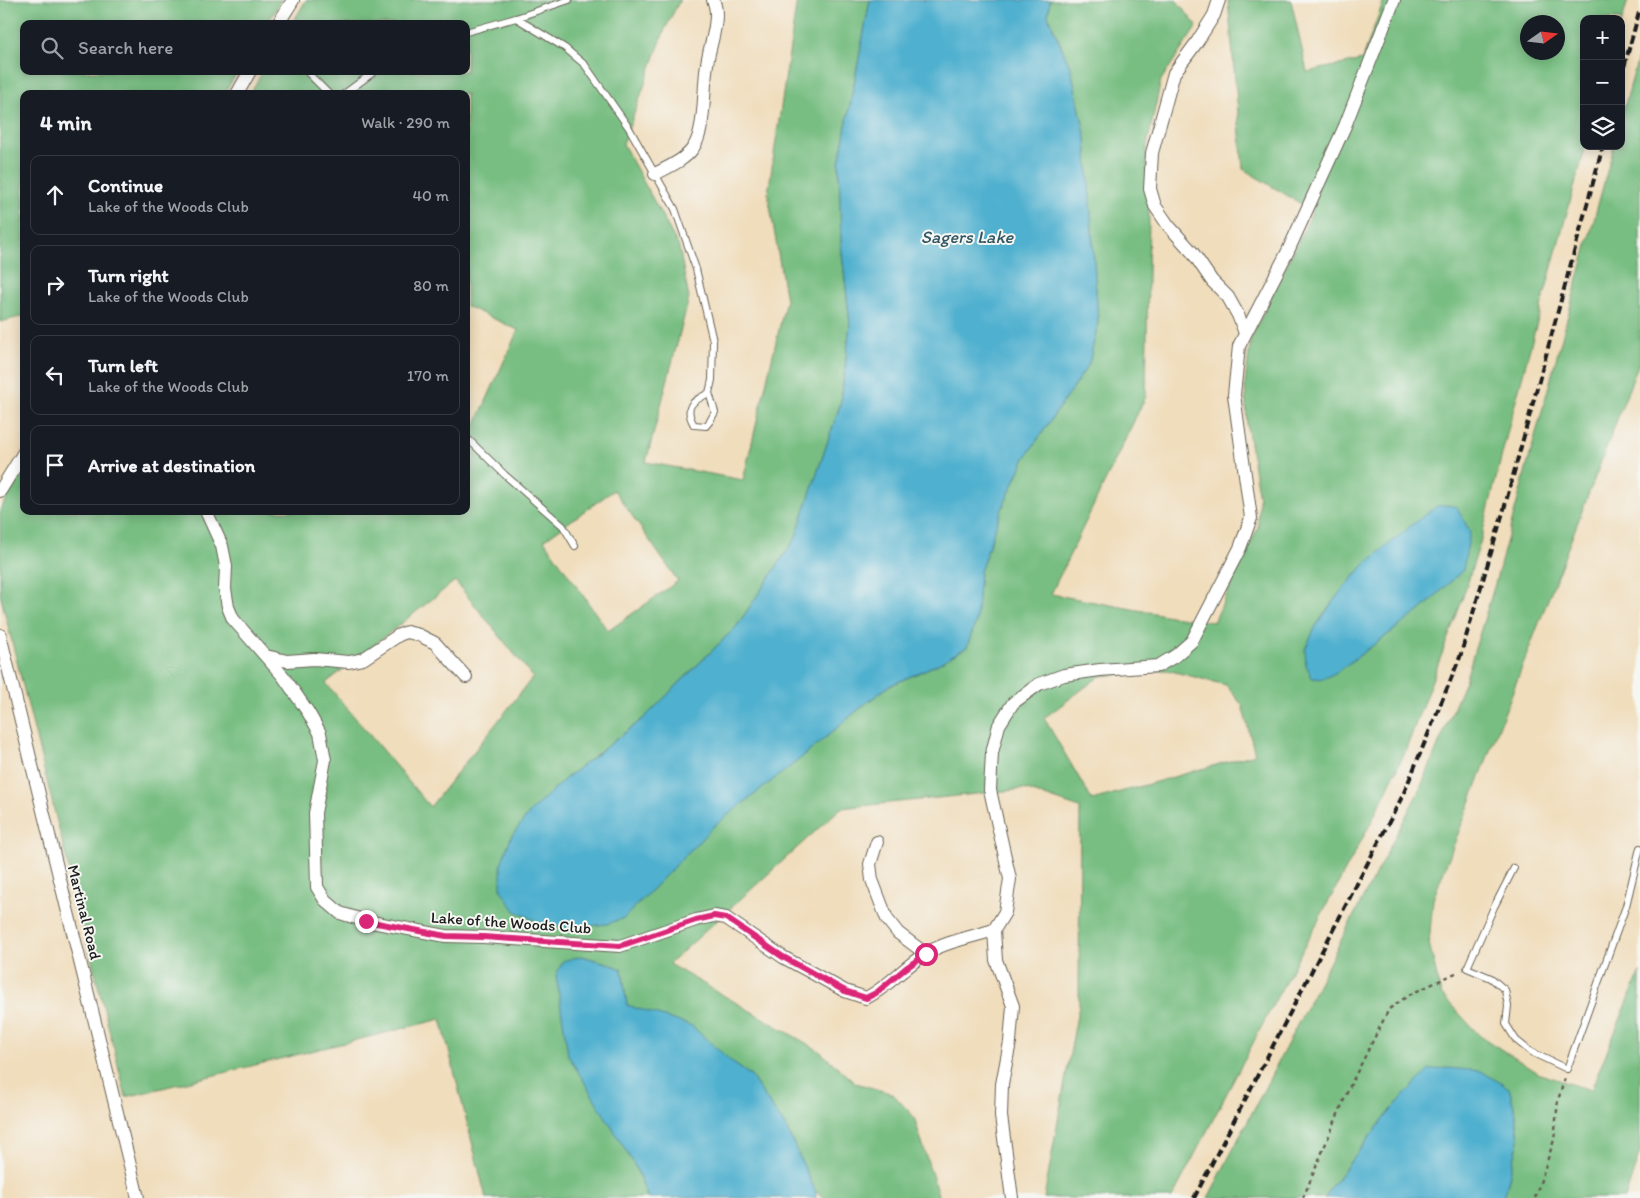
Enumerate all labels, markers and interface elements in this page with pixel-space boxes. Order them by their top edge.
north arrow [1520,15,1565,60]
map controls [1580,15,1625,150]
button: + [1580,15,1625,60]
search box [20,20,470,75]
icon: search [38,34,66,62]
text: Search here [78,36,173,59]
button: − [1580,60,1625,105]
button: layers [1580,105,1625,150]
text: 4 min [40,110,92,135]
text: Walk · 290 m [361,113,450,132]
text: Continue [88,174,163,197]
icon: ahead [41,181,69,209]
text: 40 m [412,186,449,205]
text: Lake of the Woods Club [88,197,249,216]
water label: Sagers Lake [921,226,1015,248]
text: Turn right [88,264,169,287]
icon: right [41,271,69,299]
text: 80 m [413,276,449,295]
text: Lake of the Woods Club [88,287,249,306]
text: Turn left [88,354,158,377]
icon: left [41,361,69,389]
text: 170 m [407,366,449,385]
text: Lake of the Woods Club [88,377,249,396]
icon: arrive [41,451,69,479]
text: Arrive at destination [88,454,255,477]
street label: Martinal Road [64,863,106,962]
street label: Lake of the Woods Club [430,907,592,938]
route end [355,910,378,933]
route start [915,943,938,966]

